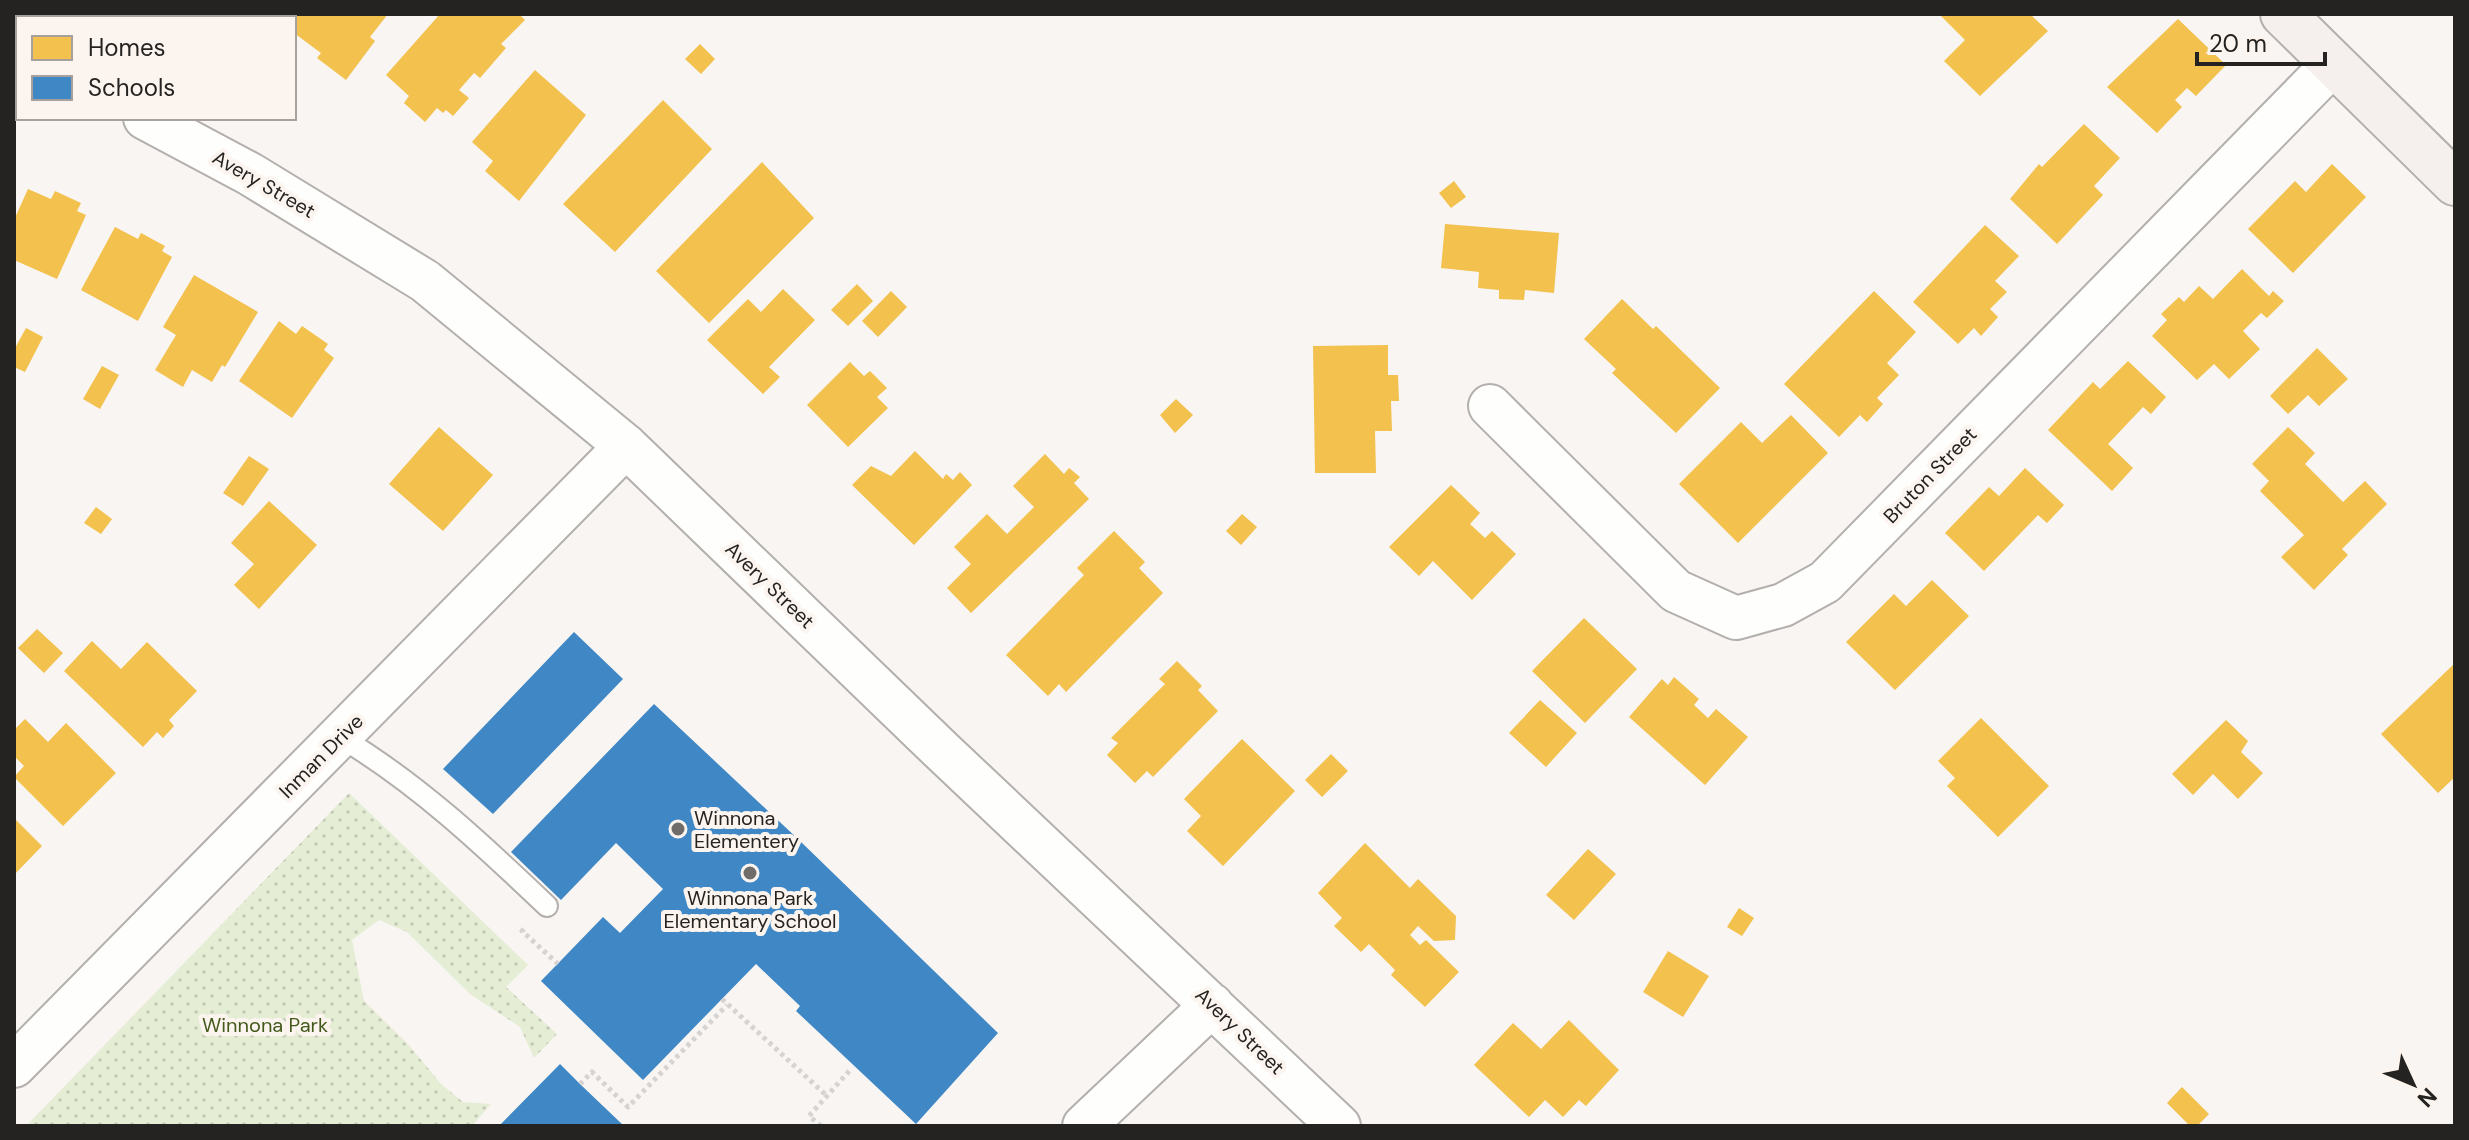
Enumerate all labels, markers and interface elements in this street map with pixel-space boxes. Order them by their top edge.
legend [16,16,296,120]
scale bar [2197,16,2325,66]
text: 20 m [2209,28,2267,59]
text: Homes [88,32,166,63]
text: Schools [88,72,175,103]
street label: Avery Street [208,144,320,224]
street label: Bruton Street [1878,421,1982,529]
street label: Avery Street [720,536,820,634]
street label: Inman Drive [273,708,369,804]
place label: Winnona Elementery [694,805,799,854]
marker: Winnona Elementery [669,820,687,838]
marker: Winnona Park Elementary School [741,864,759,882]
place label: Winnona Park Elementary School [663,885,837,934]
street label: Avery Street [1190,982,1290,1080]
park label: Winnona Park [202,1012,328,1038]
north arrow [2373,1044,2453,1124]
text: N [2411,1082,2443,1113]

